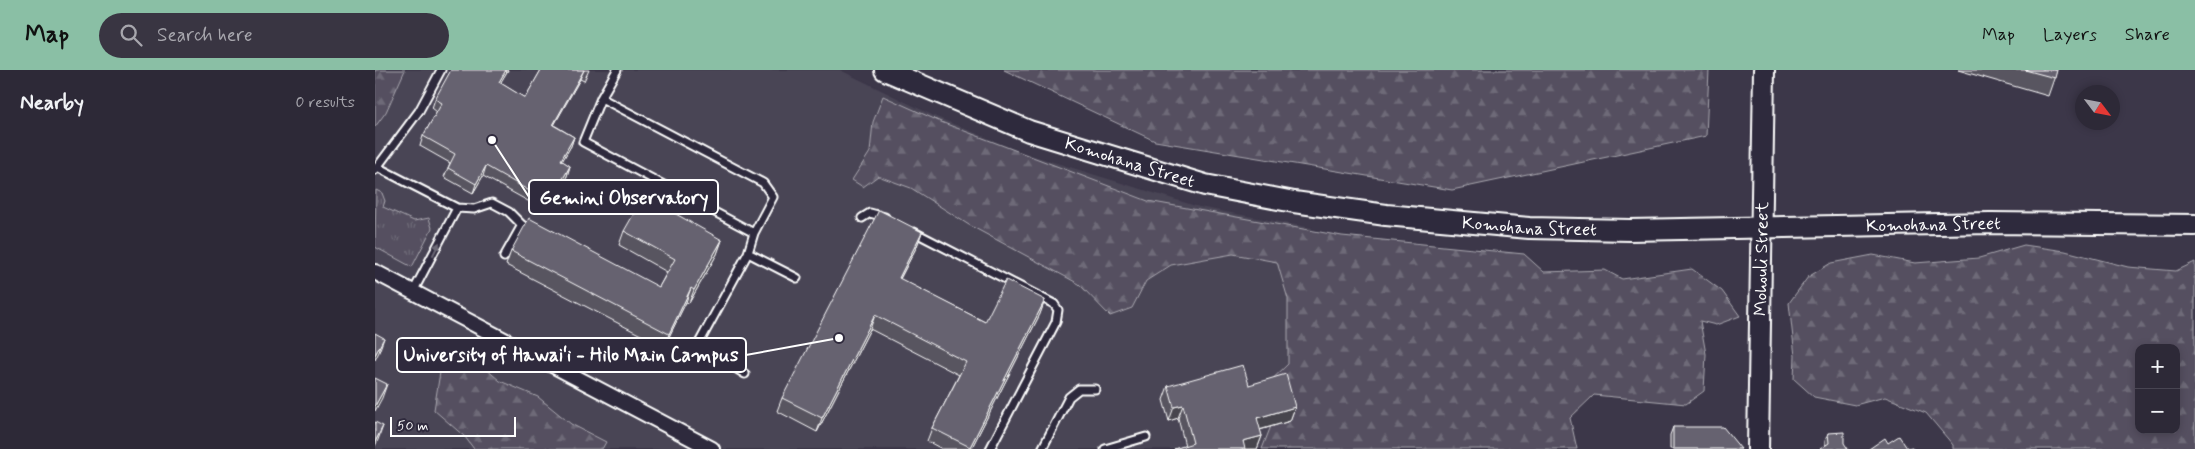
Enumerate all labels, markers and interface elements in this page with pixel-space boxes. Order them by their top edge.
search box [99,13,449,58]
text: Map [25,20,69,51]
icon: search [117,21,145,49]
text: Search here [157,23,253,48]
text: Map [1982,23,2015,47]
text: Layers [2043,23,2097,47]
text: Share [2125,23,2170,47]
north arrow [2075,85,2120,130]
text: Nearby [20,89,84,117]
text: 0 results [295,92,355,113]
street label: Komohana Street [1062,132,1198,194]
callout: Gemini Observatory [529,180,718,214]
text: Gemini Observatory [540,186,708,212]
street label: Mohouli Street [1749,201,1775,316]
street label: Komohana Street [1461,211,1597,242]
street label: Komohana Street [1866,212,2001,238]
one-way arrow [432,242,440,256]
callout: University of Hawaiʻi - Hilo Main Campus [397,338,746,372]
text: University of Hawaiʻi - Hilo Main Campus [404,343,739,368]
map controls [2135,344,2180,434]
button: + [2135,344,2180,389]
button: − [2135,389,2180,434]
scale bar [390,414,516,437]
text: 50 m [397,417,428,435]

